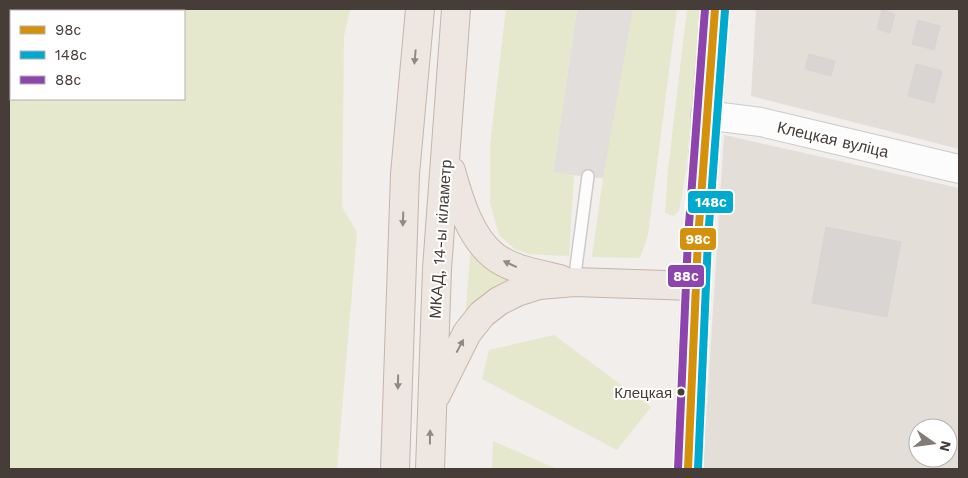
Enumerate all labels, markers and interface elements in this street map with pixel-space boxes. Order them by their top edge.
legend [10,10,185,100]
text: 98с [55,21,81,39]
text: 148с [55,46,87,64]
one-way arrow [411,50,419,66]
text: 88с [55,71,81,89]
street label: Клецкая вуліца [775,117,891,162]
street label: МКАД, 14-ы кіламетр [425,159,456,319]
line badge: 148с [687,190,734,214]
text: 148с [695,194,727,210]
one-way arrow [399,212,407,228]
line badge: 98с [679,227,717,251]
text: 98с [685,231,711,247]
one-way arrow [503,260,517,268]
line badge: 88с [667,264,705,288]
text: 88с [673,268,699,284]
one-way arrow [456,339,464,353]
one-way arrow [393,374,401,390]
place label: Клецкая [614,384,672,402]
marker: Клецкая [676,387,686,397]
north arrow [908,418,958,468]
one-way arrow [427,429,435,445]
text: N [937,439,955,453]

